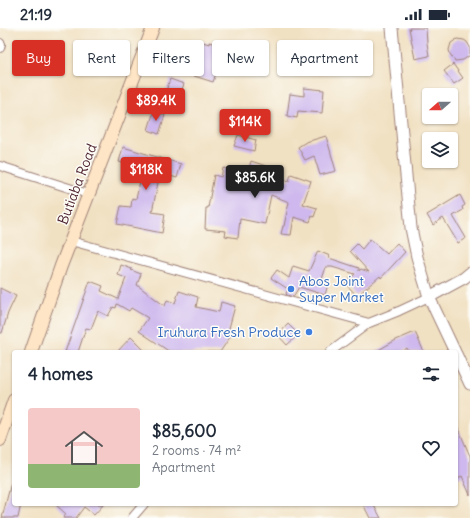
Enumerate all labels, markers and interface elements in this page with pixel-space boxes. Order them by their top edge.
text: 21:19 [20,5,52,24]
chip: Buy [12,40,65,76]
chip: Rent [73,40,130,76]
chip: Filters [138,40,204,76]
chip: New [212,40,269,76]
chip: Apartment [277,40,373,76]
pin: $89.4K [123,88,189,122]
north arrow [422,88,458,124]
map controls [422,88,458,168]
text: $89.4K [136,92,176,109]
pin: $114K [217,109,273,143]
text: $114K [229,113,261,130]
button: layers [422,132,458,168]
street label: Butiaba Road [53,141,101,227]
pin: $118K [118,157,174,191]
text: $118K [130,161,162,178]
pin: $85.6K [222,165,288,199]
text: $85.6K [235,169,275,186]
place label: Abos Joint Super Market [299,272,384,306]
marker: Abos Joint Super Market [286,284,296,294]
place label: Iruhura Fresh Produce [157,323,301,341]
marker: Iruhura Fresh Produce [304,327,314,337]
text: 4 homes [28,363,93,385]
icon: filters [420,363,442,385]
text: $85,600 [152,420,217,442]
icon: home [60,424,108,472]
icon: heart [420,437,442,459]
text: 2 rooms · 74 m² [152,442,241,459]
text: Apartment [152,459,215,476]

